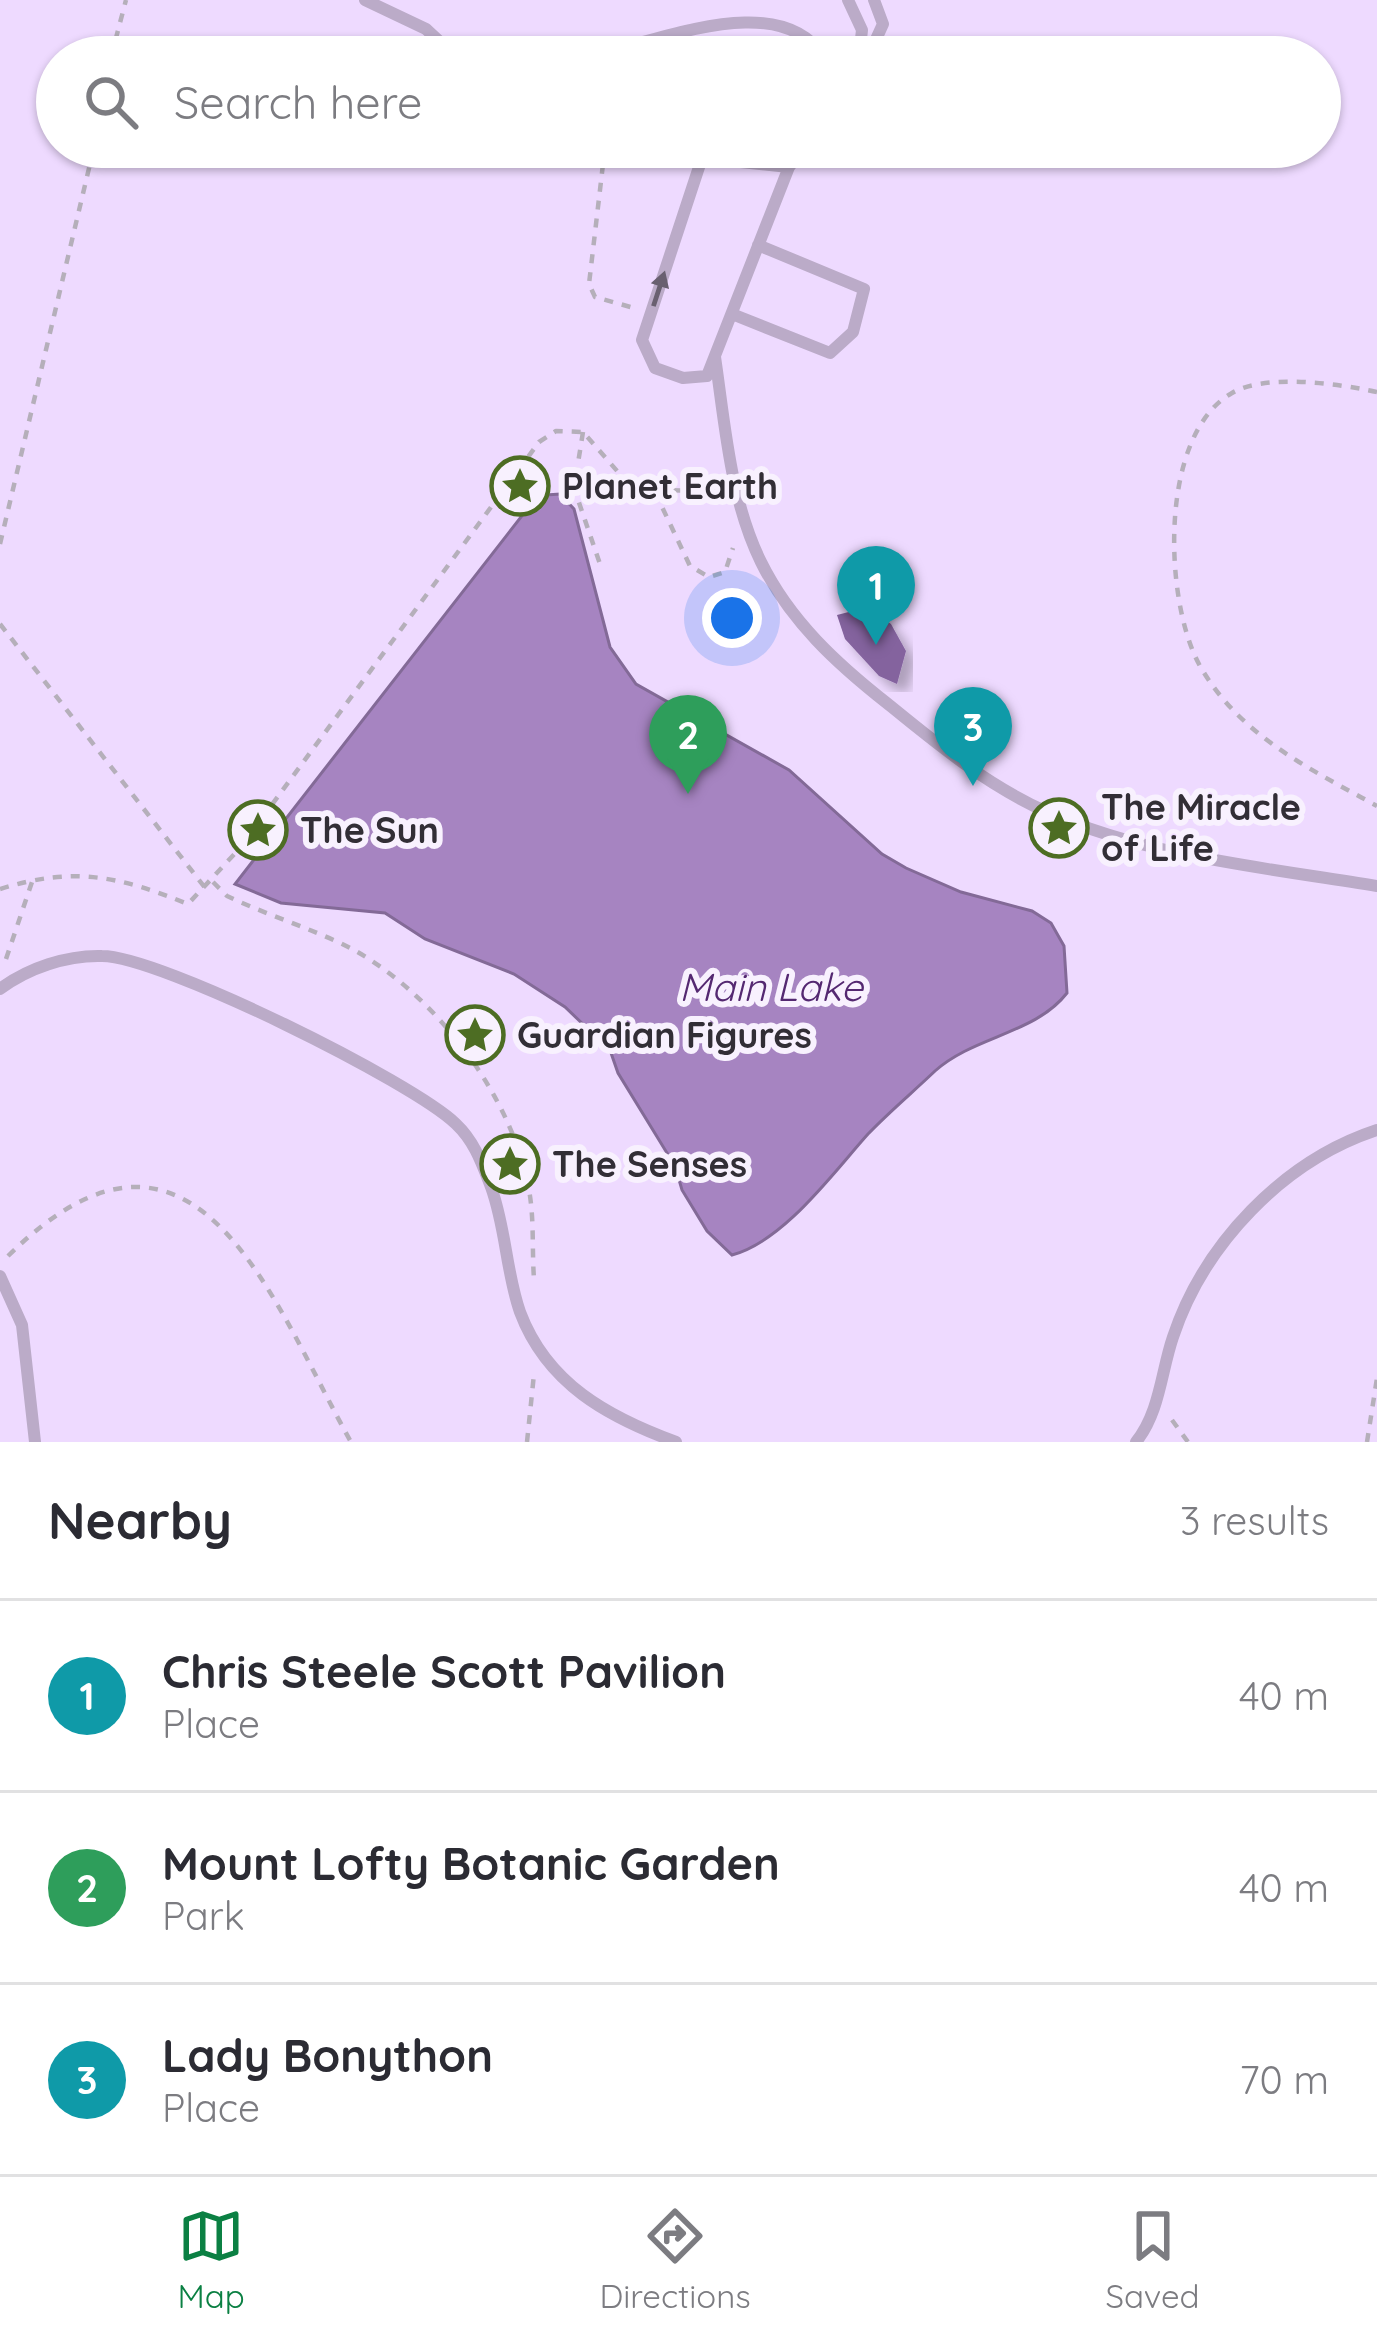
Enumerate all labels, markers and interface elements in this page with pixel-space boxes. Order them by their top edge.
search box [36,36,1341,168]
icon: search [78,69,144,135]
text: Search here [174,74,422,130]
one-way arrow [650,271,669,307]
place icon: Planet Earth [489,455,551,517]
place label: Planet Earth [562,463,778,508]
pin: 1 [837,546,915,645]
your location [702,588,762,648]
pin: 3 [934,687,1012,786]
pin: 2 [649,695,727,794]
place label: The Miracle of Life [1101,784,1301,870]
place icon: The Miracle of Life [1028,797,1090,859]
place icon: The Sun [227,799,289,861]
place label: The Sun [300,807,439,852]
water label: Main Lake [679,962,865,1011]
place icon: Guardian Figures [444,1004,506,1066]
place label: Guardian Figures [517,1012,812,1057]
place icon: The Senses [479,1133,541,1195]
place label: The Senses [552,1141,747,1186]
text: Nearby [48,1488,232,1552]
text: 3 results [1180,1496,1329,1545]
text: Chris Steele Scott Pavilion [162,1643,726,1699]
text: 1 [79,1671,95,1720]
text: 40 m [1239,1671,1329,1720]
text: Place [162,1699,260,1748]
text: Mount Lofty Botanic Garden [162,1835,780,1891]
text: 2 [76,1863,98,1912]
text: 40 m [1239,1863,1329,1912]
text: Park [162,1891,245,1940]
text: Lady Bonython [162,2027,493,2083]
text: 3 [77,2055,97,2104]
text: 70 m [1240,2055,1329,2104]
text: Place [162,2083,260,2132]
tab: Map [177,2203,245,2316]
tab: Directions [599,2203,751,2316]
tab: Saved [1106,2203,1200,2316]

